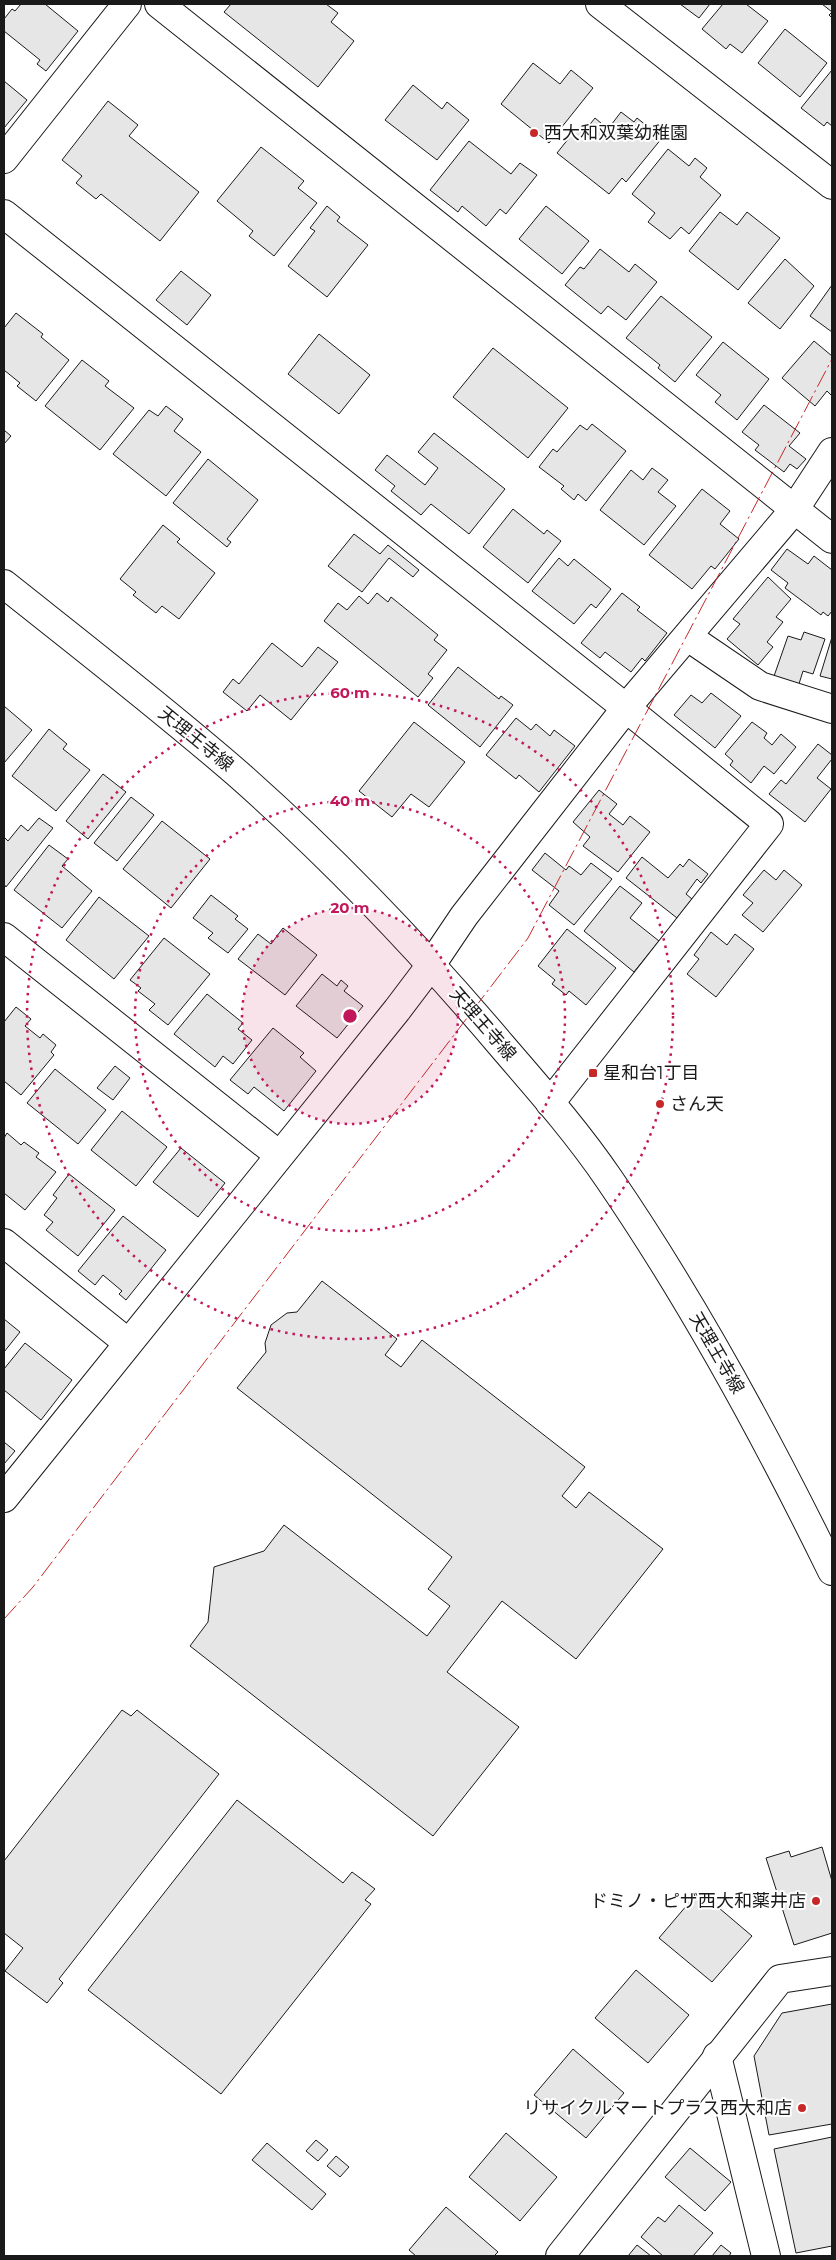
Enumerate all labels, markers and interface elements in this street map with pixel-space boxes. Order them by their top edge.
place label: 西大和双葉幼稚園 [544,122,688,144]
marker: 西大和双葉幼稚園 [528,127,540,139]
text: 60 m [330,683,370,702]
street label: 天理王寺線 [154,702,238,776]
text: 40 m [330,791,370,810]
text: 20 m [330,898,370,917]
street label: 天理王寺線 [445,983,521,1065]
centre of rings [341,1007,359,1025]
place label: 星和台1丁目 [603,1062,700,1084]
marker: 星和台1丁目 [587,1067,599,1079]
place label: さん天 [670,1093,724,1115]
marker: さん天 [654,1098,666,1110]
street label: 天理王寺線 [685,1309,749,1397]
place label: ドミノ・ピザ西大和薬井店 [590,1890,806,1912]
marker: ドミノ・ピザ西大和薬井店 [810,1895,822,1907]
place label: リサイクルマートプラス西大和店 [523,2097,792,2119]
marker: リサイクルマートプラス西大和店 [796,2102,808,2114]

